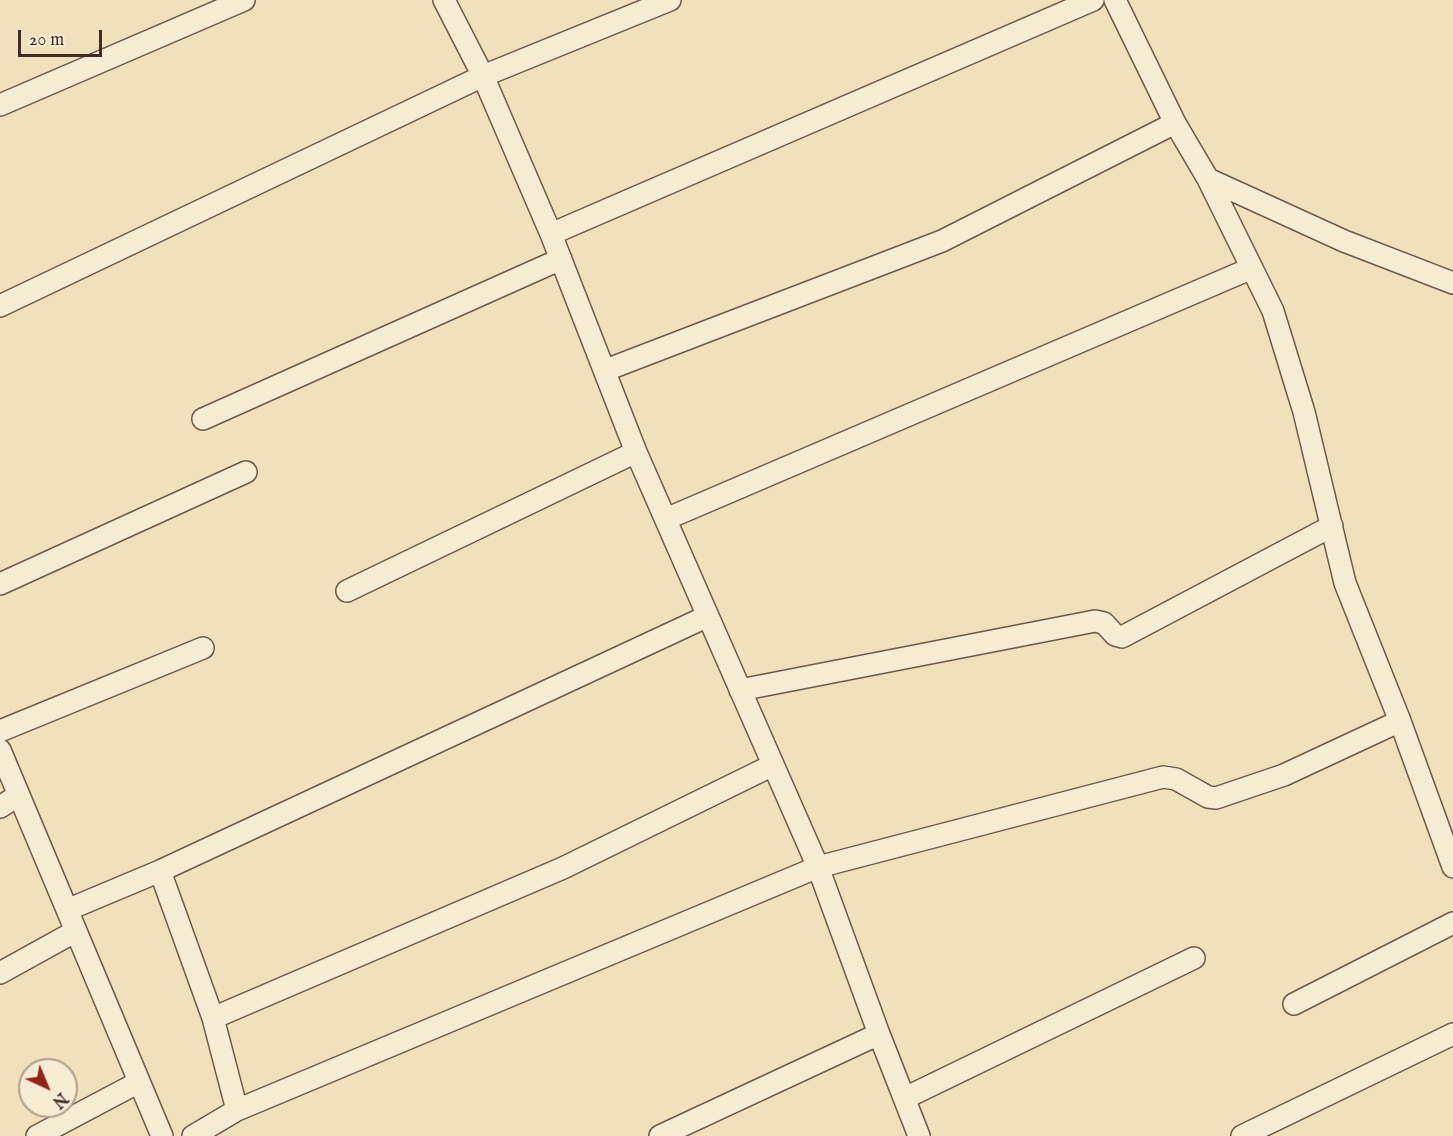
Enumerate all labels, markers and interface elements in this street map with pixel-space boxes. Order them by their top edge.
scale bar [21,18,105,56]
text: 20 m [29,29,64,52]
north arrow [18,1058,78,1118]
text: N [47,1088,71,1112]

